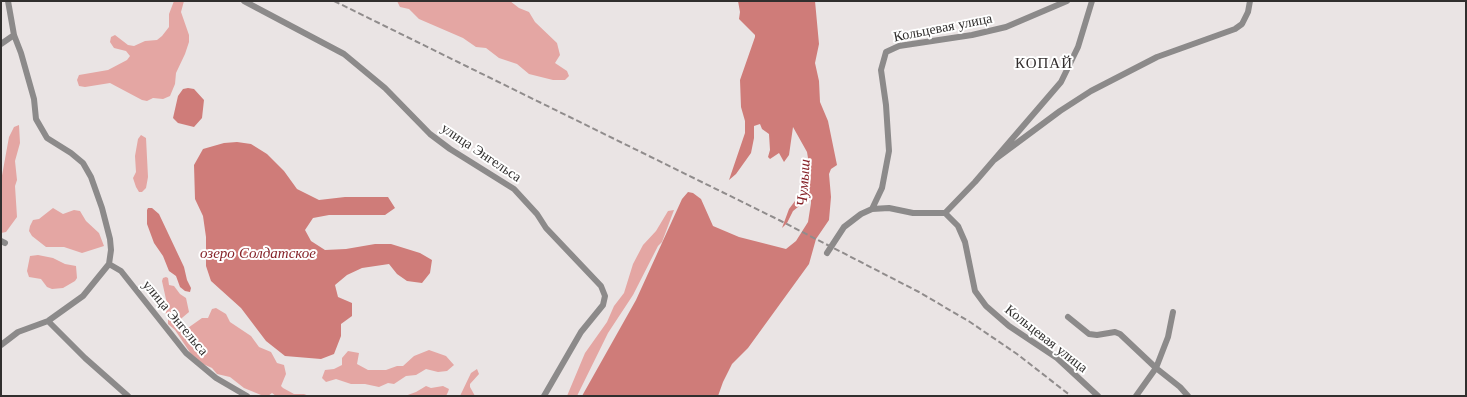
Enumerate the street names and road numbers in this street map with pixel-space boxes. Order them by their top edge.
street label: Кольцевая улица [892,10,994,46]
street label: улица Энгельса [438,120,524,186]
street label: улица Энгельса [139,277,211,359]
street label: Кольцевая улица [1001,302,1091,376]

